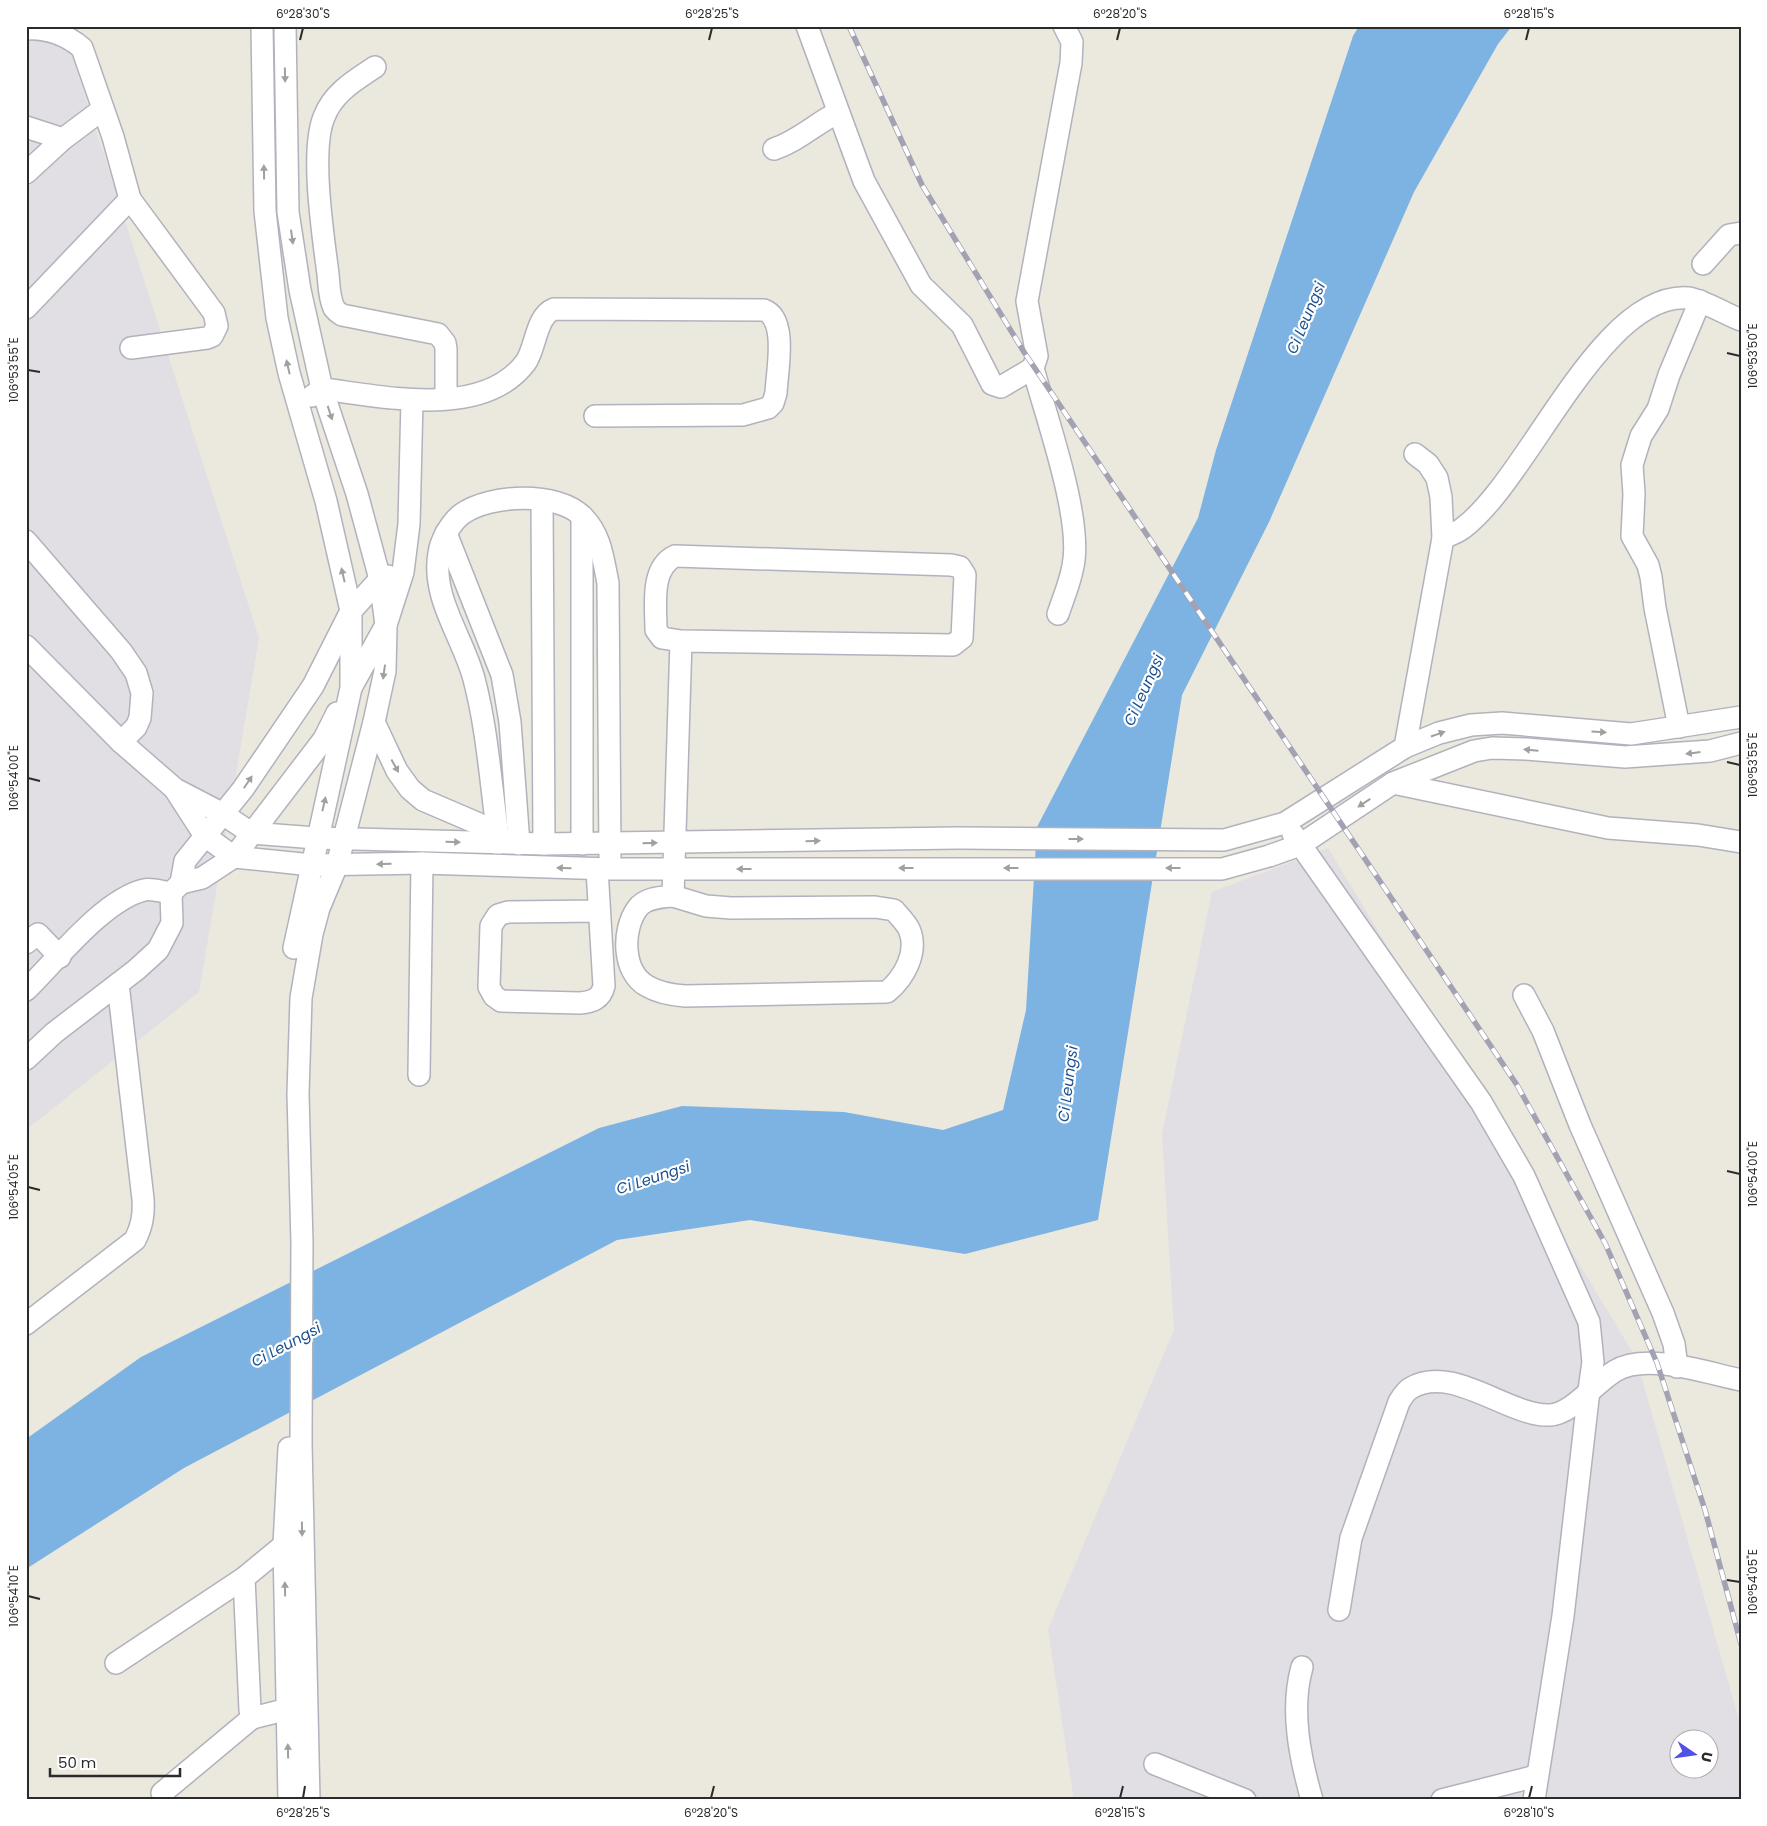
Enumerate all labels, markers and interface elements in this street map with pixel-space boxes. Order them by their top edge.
text: 6°28'30"S [276,5,330,22]
text: 6°28'25"S [685,5,739,22]
text: 6°28'20"S [1093,5,1147,22]
text: 6°28'15"S [1504,5,1554,22]
one-way arrow [282,67,290,83]
one-way arrow [260,164,268,180]
one-way arrow [288,230,296,246]
water label: Ci Leungsi [1281,278,1330,357]
text: 106°53'50"E [1744,323,1761,389]
text: 106°53'55"E [5,337,22,403]
one-way arrow [284,360,292,375]
one-way arrow [326,406,334,421]
one-way arrow [339,568,347,583]
water label: Ci Leungsi [1118,650,1169,729]
one-way arrow [380,665,388,681]
one-way arrow [1591,728,1607,736]
one-way arrow [1431,730,1446,738]
text: 106°53'55"E [1744,732,1761,798]
text: 106°54'00"E [5,745,22,811]
one-way arrow [1523,745,1539,753]
one-way arrow [1685,749,1701,757]
one-way arrow [391,759,399,774]
one-way arrow [243,775,253,789]
one-way arrow [320,796,328,811]
one-way arrow [1357,798,1370,808]
one-way arrow [1069,835,1085,843]
one-way arrow [805,836,821,844]
one-way arrow [445,838,461,846]
one-way arrow [642,839,658,847]
one-way arrow [375,860,391,868]
one-way arrow [555,864,571,872]
one-way arrow [898,864,914,872]
one-way arrow [1002,864,1018,872]
one-way arrow [1165,864,1181,872]
one-way arrow [735,865,751,873]
water label: Ci Leungsi [1052,1044,1083,1123]
text: 106°54'00"E [1744,1141,1761,1207]
text: 106°54'05"E [5,1154,22,1220]
water label: Ci Leungsi [613,1156,693,1199]
water label: Ci Leungsi [247,1317,325,1372]
one-way arrow [299,1522,307,1538]
text: 106°54'05"E [1744,1549,1761,1615]
text: 106°54'10"E [5,1565,22,1627]
one-way arrow [281,1580,289,1596]
north arrow [1670,1728,1720,1778]
one-way arrow [284,1743,292,1759]
scale bar [50,1746,180,1778]
text: U [1696,1750,1718,1764]
text: 50 m [58,1752,96,1773]
text: 6°28'25"S [276,1804,330,1821]
text: 6°28'20"S [684,1804,738,1821]
text: 6°28'15"S [1095,1804,1145,1821]
text: 6°28'10"S [1504,1804,1554,1821]

